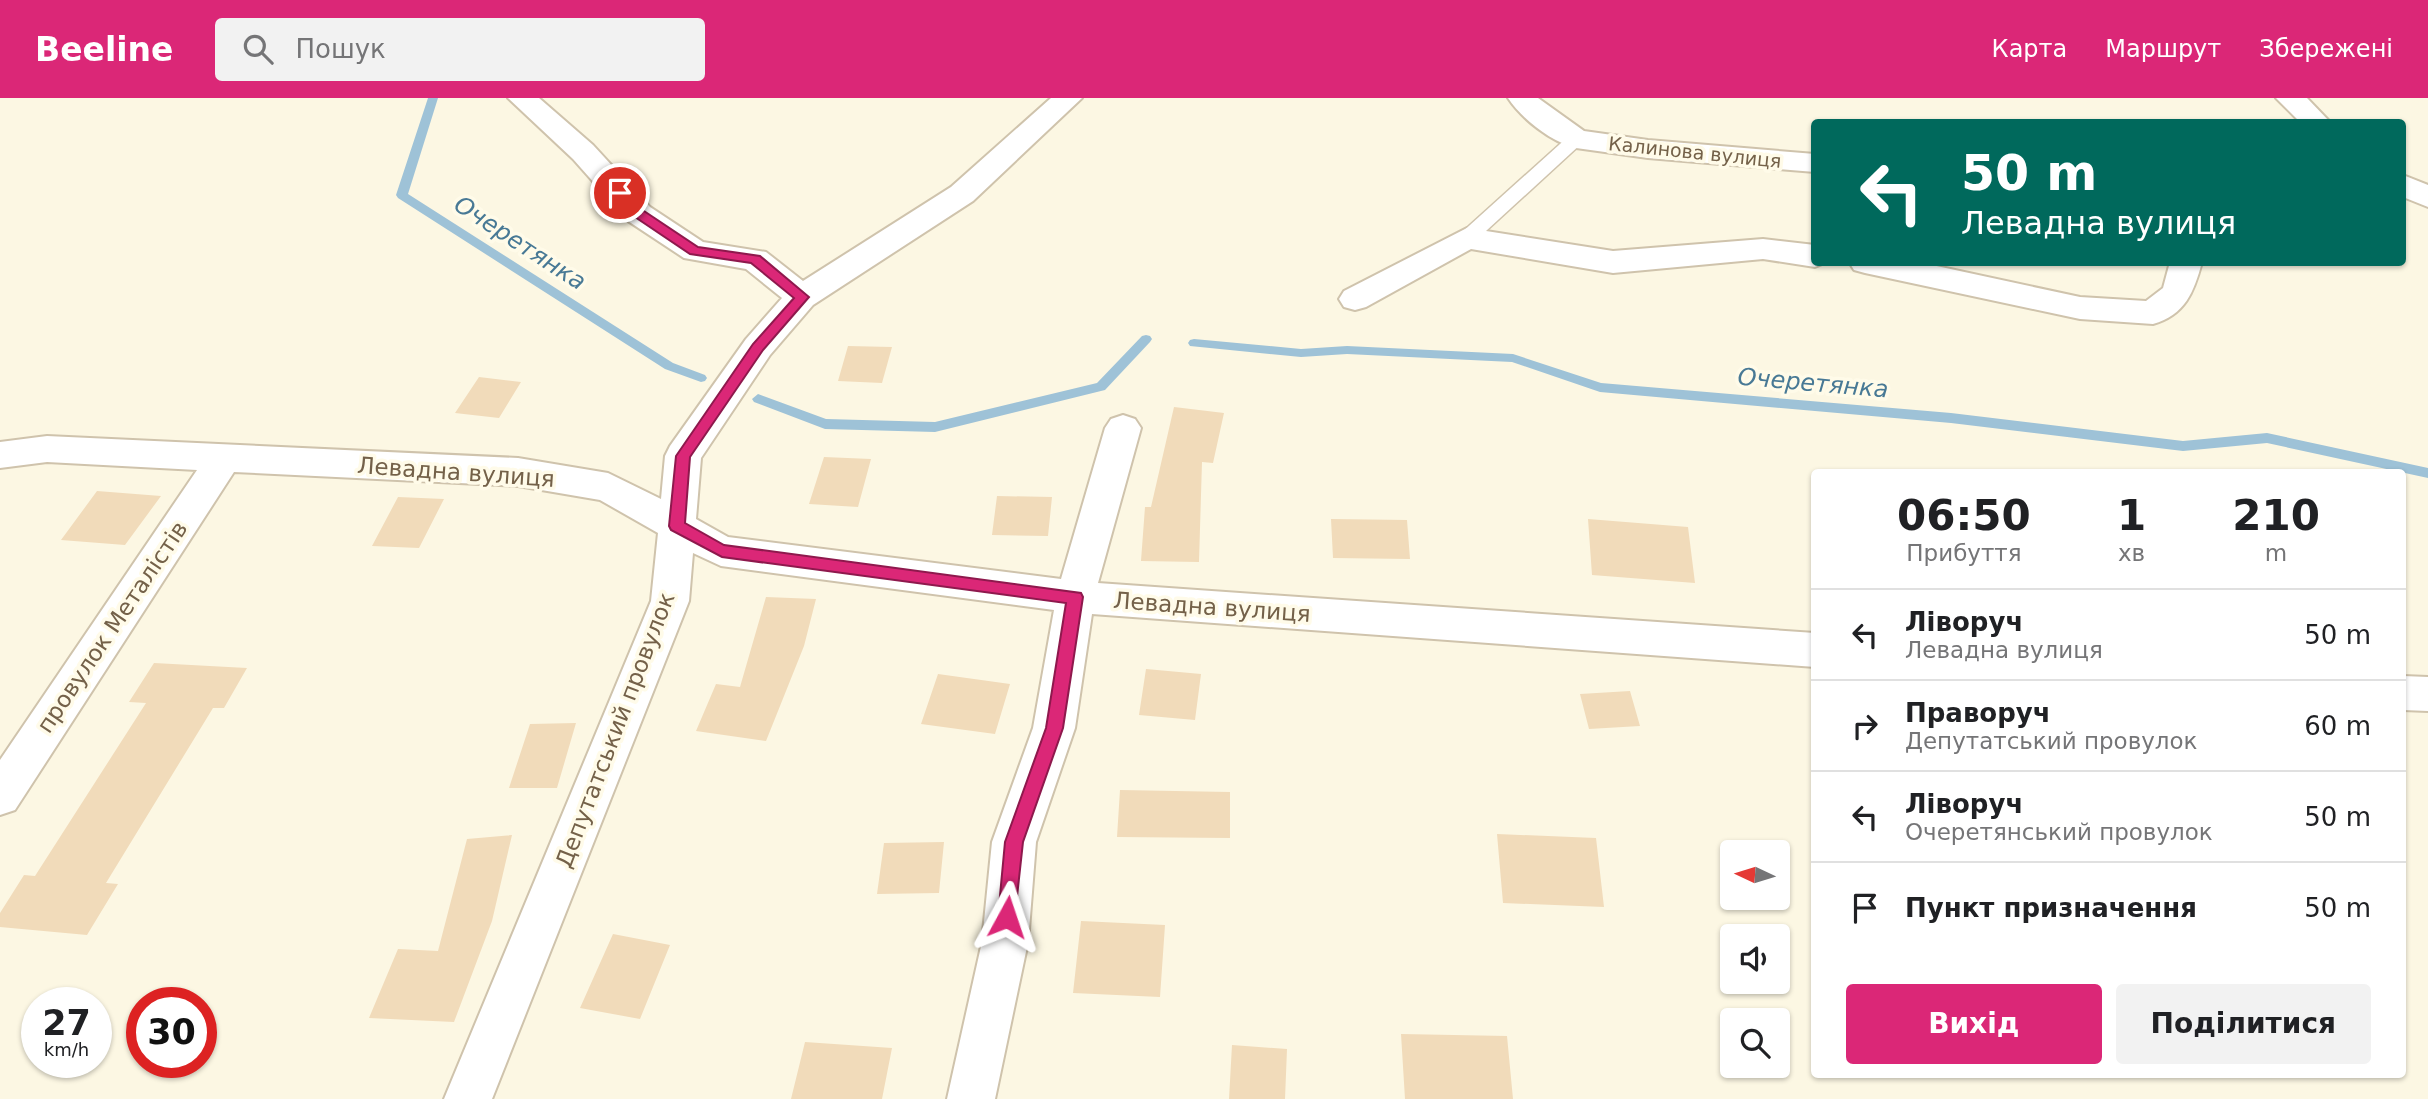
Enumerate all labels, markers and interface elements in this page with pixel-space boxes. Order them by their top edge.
search box [215,18,705,81]
text: Beeline [35,30,173,69]
icon: search [239,30,277,68]
text: Пошук [295,34,386,64]
text: Карта [1992,35,2067,63]
text: Маршрут [2105,35,2221,63]
text: Збережені [2259,35,2393,63]
street label: Калинова вулиця [1607,132,1783,172]
text: 50 m [1961,145,2097,202]
icon: left [1846,147,1937,238]
pin [590,163,650,223]
icon: arrive [601,174,639,212]
water label: Очеретянка [449,190,591,296]
text: Левадна вулиця [1961,204,2236,242]
water label: Очеретянка [1736,362,1890,404]
street label: Левадна вулиця [356,452,556,492]
text: 06:50 [1897,491,2031,540]
text: 1 [2117,491,2146,540]
text: 210 [2232,491,2320,540]
street label: провулок Металістів [31,516,193,738]
text: Прибуття [1906,540,2022,566]
text: хв [2118,540,2145,566]
text: m [2265,540,2287,566]
street label: Левадна вулиця [1112,587,1312,627]
street label: Депутатський провулок [550,589,680,871]
text: Ліворуч [1905,607,2023,637]
icon: left [1846,616,1884,654]
text: 50 m [2304,620,2371,650]
text: Левадна вулиця [1905,637,2103,663]
text: Праворуч [1905,698,2051,728]
icon: right [1846,707,1884,745]
text: 60 m [2304,711,2371,741]
text: Депутатський провулок [1905,728,2198,754]
text: Ліворуч [1905,789,2023,819]
icon: left [1846,798,1884,836]
text: 50 m [2304,802,2371,832]
text: Очеретянський провулок [1905,819,2213,845]
north arrow [1720,840,1790,910]
map controls [1720,840,1790,1078]
position arrow [970,880,1044,954]
icon: arrive [1846,889,1884,927]
text: Пункт призначення [1905,893,2197,923]
text: 50 m [2304,893,2371,923]
button: sound [1720,924,1790,994]
button: Вихід [1846,984,2102,1064]
button: Поділитися [2116,984,2371,1064]
speed limit sign: 30 [126,987,217,1078]
text: 27 [42,1003,91,1043]
button: search [1720,1008,1790,1078]
text: km/h [44,1039,89,1060]

